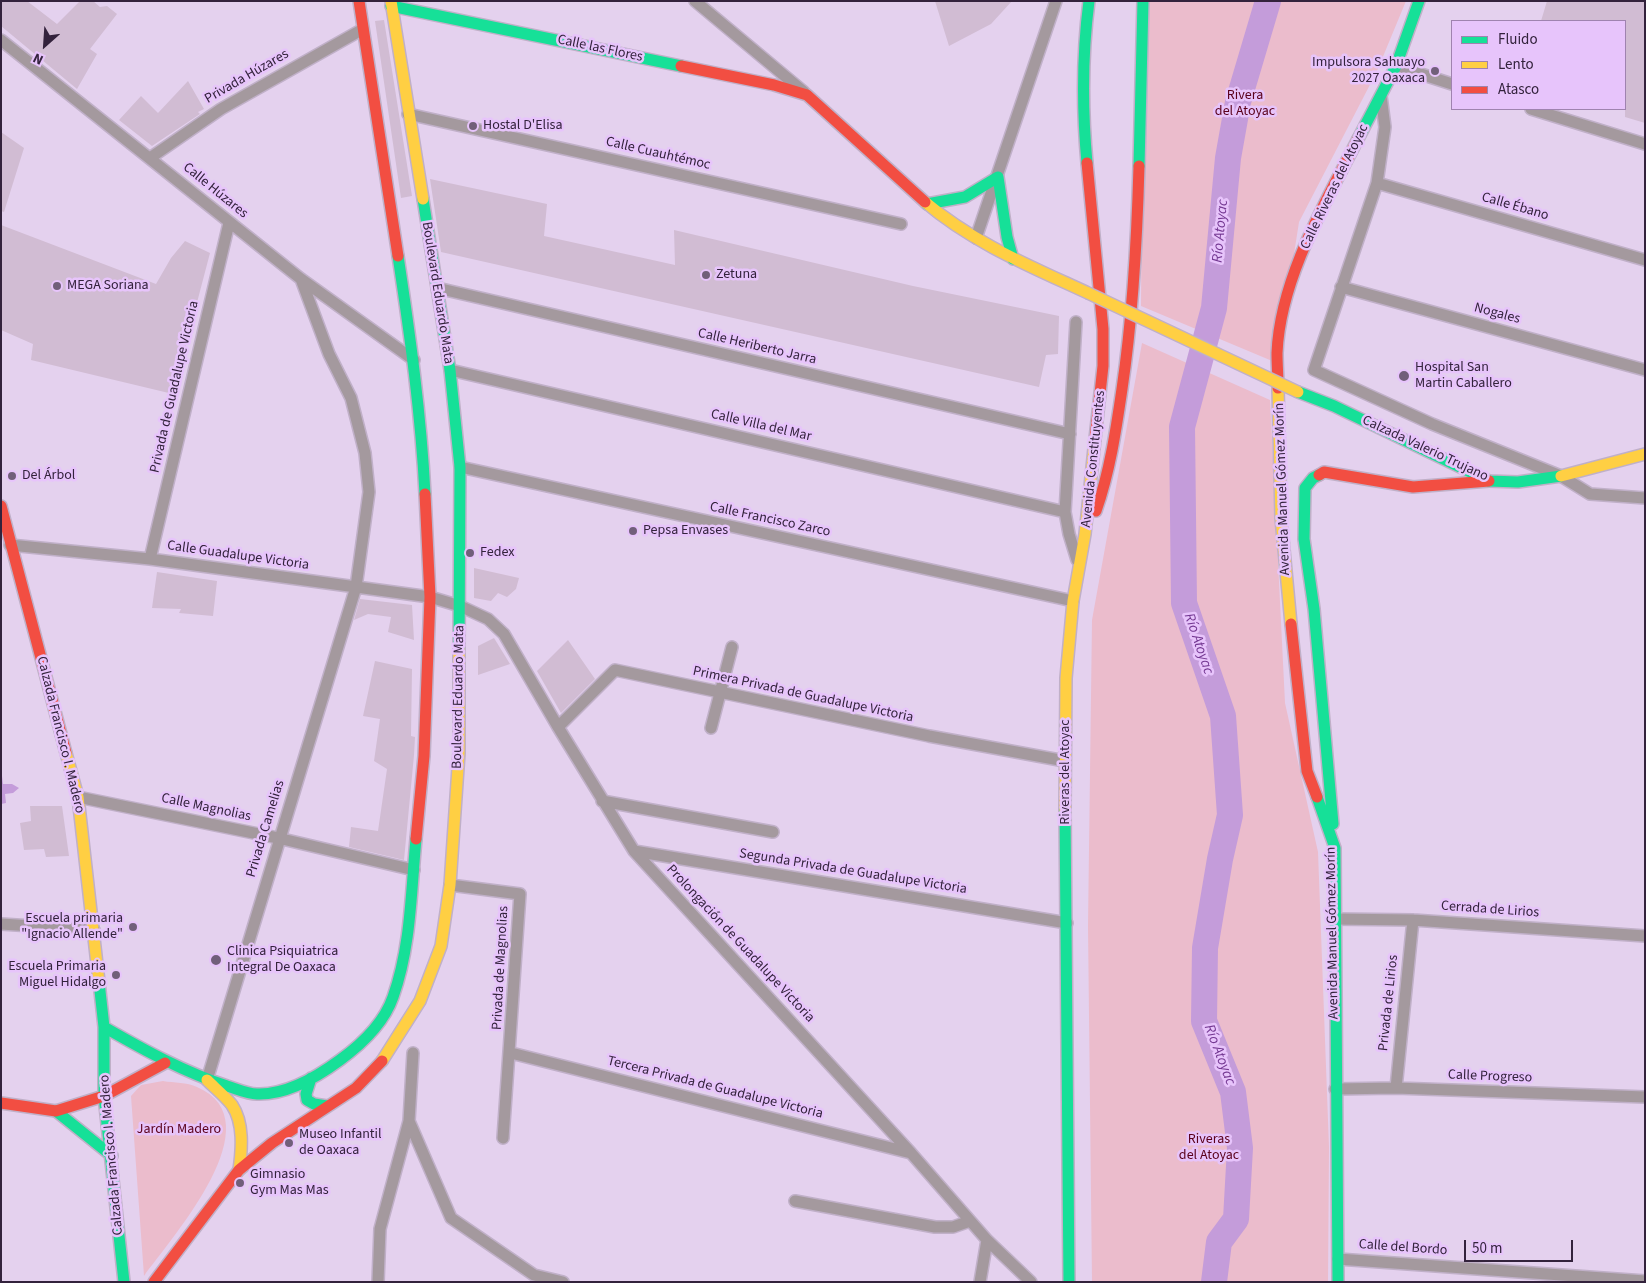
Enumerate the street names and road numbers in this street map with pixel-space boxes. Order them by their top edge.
street label: Calle las Flores [556,32,644,66]
street label: Privada Húzares [202,46,292,108]
street label: Calle Riveras del Atoyac [1297,122,1373,252]
street label: Calle Cuauhtémoc [604,134,712,174]
street label: Calle Húzares [179,160,251,222]
street label: Calle Ébano [1479,189,1551,225]
street label: Boulevard Eduardo Mata [417,221,457,365]
street label: Privada de Guadalupe Victoria [147,299,203,475]
street label: Nogales [1472,300,1522,328]
street label: Calle Heriberto Jarra [696,325,818,369]
street label: Avenida Constituyentes [1078,390,1110,528]
street label: Avenida Manuel Gómez Morín [1272,402,1294,576]
street label: Calle Villa del Mar [709,406,813,446]
street label: Calzada Valerio Trujano [1359,412,1491,486]
street label: Calle Francisco Zarco [708,499,832,541]
street label: Calle Guadalupe Victoria [166,538,310,574]
street label: Boulevard Eduardo Mata [449,625,469,769]
street label: Calzada Francisco I. Madero [32,655,88,815]
street label: Primera Privada de Guadalupe Victoria [691,663,915,727]
street label: Riveras del Atoyac [1058,719,1074,825]
street label: Privada Camelias [243,778,289,880]
street label: Calle Magnolias [160,790,252,826]
street label: Segunda Privada de Guadalupe Victoria [738,846,968,898]
street label: Avenida Manuel Gómez Morín [1323,847,1343,1019]
street label: Prolongación de Guadalupe Victoria [662,862,818,1026]
street label: Cerrada de Lirios [1440,898,1540,922]
street label: Privada de Magnolias [489,906,513,1030]
street label: Privada de Lirios [1376,954,1402,1052]
street label: Tercera Privada de Guadalupe Victoria [605,1053,825,1123]
street label: Calle Progreso [1448,1067,1532,1087]
street label: Calzada Francisco I. Madero [97,1074,127,1236]
street label: Calle del Bordo [1358,1237,1448,1259]

